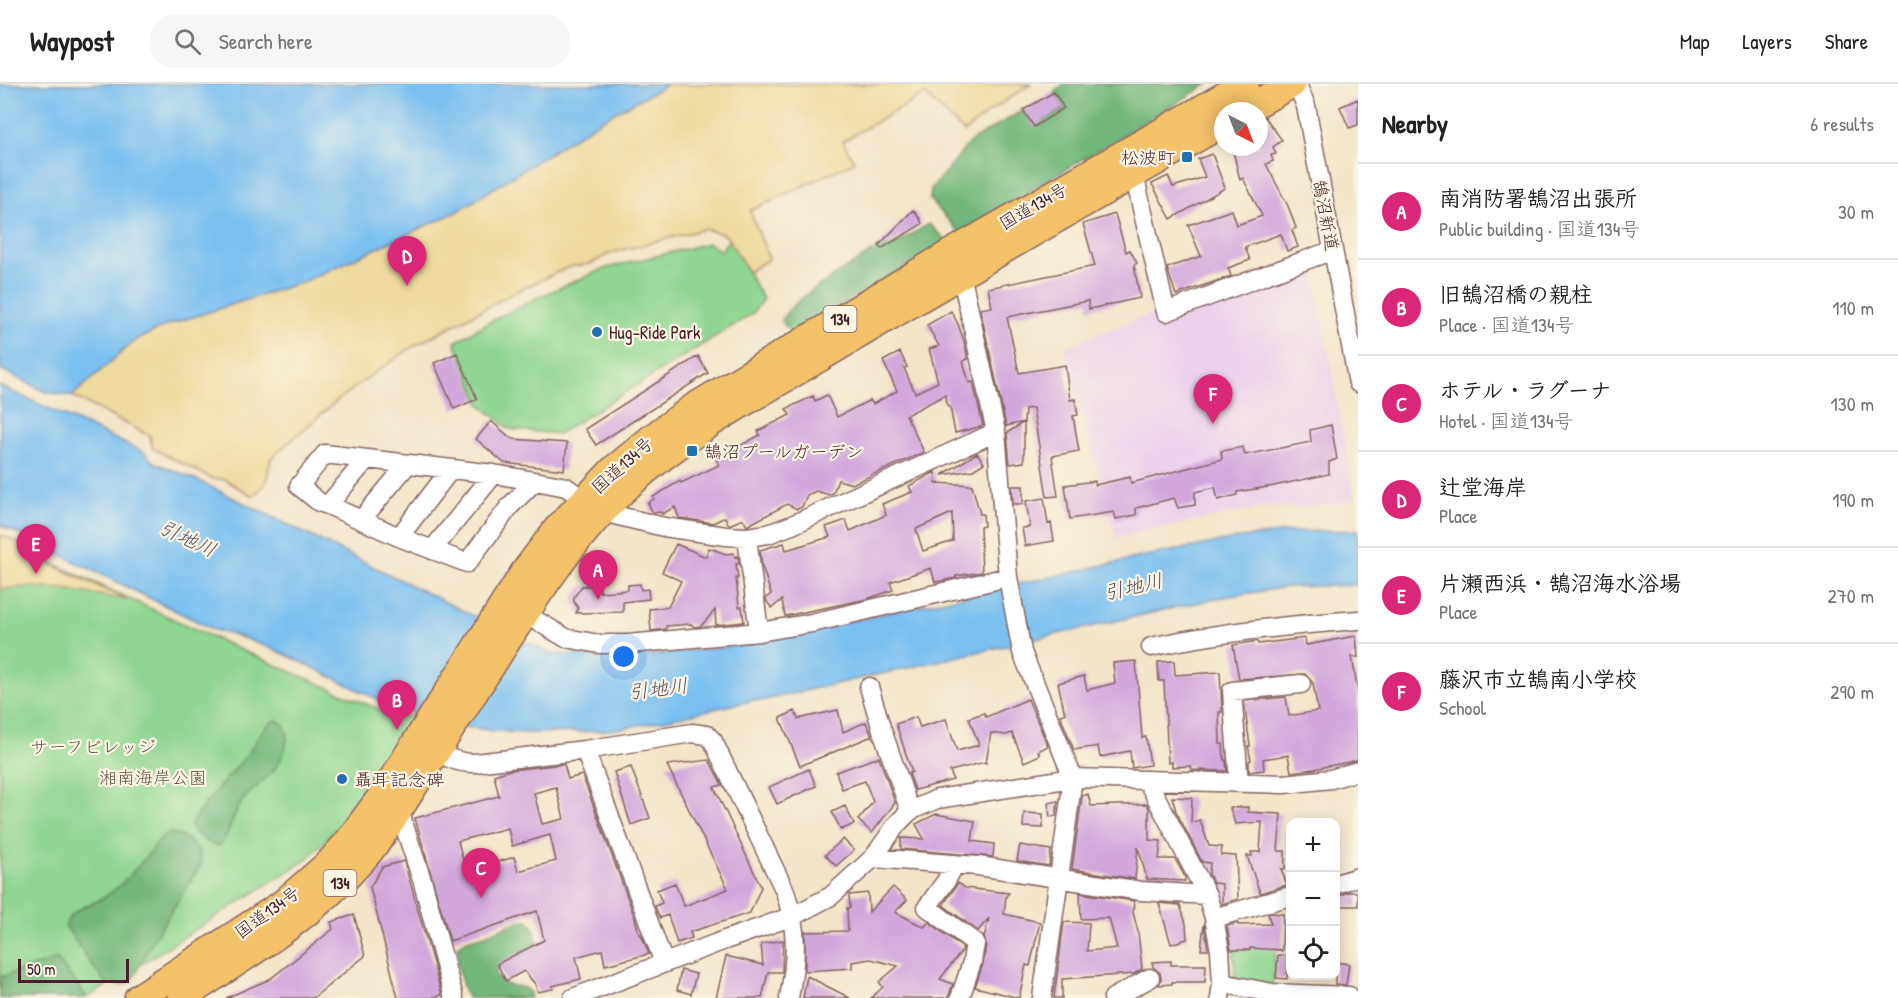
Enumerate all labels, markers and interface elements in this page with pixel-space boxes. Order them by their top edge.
search box [150,14,570,68]
text: Waypost [30,22,114,60]
icon: search [171,25,204,58]
text: Search here [219,26,313,56]
text: Map [1680,27,1709,56]
text: Layers [1742,27,1792,56]
text: Share [1825,27,1868,56]
north arrow [1214,102,1268,156]
text: Nearby [1382,106,1448,141]
text: 6 results [1810,110,1874,137]
place label: 松波町 [1121,145,1175,170]
marker: 松波町 [1180,150,1194,164]
street label: 国道134号 [994,176,1072,236]
street label: 鵠沼新道 [1307,177,1345,253]
text: 南消防署鵠沼出張所 [1439,183,1637,213]
text: A [1397,198,1406,225]
text: 30 m [1838,198,1874,225]
text: Public building · 国道134号 [1439,215,1640,242]
pin: D [388,236,426,286]
text: 旧鵠沼橋の親柱 [1439,279,1593,309]
text: B [1396,294,1407,321]
text: 110 m [1832,294,1874,321]
road number: 134 [824,306,856,332]
text: Place · 国道134号 [1439,311,1574,338]
place label: Hug-Ride Park [609,320,701,345]
marker: Hug-Ride Park [590,325,604,339]
pin: F [1194,374,1232,424]
text: ホテル・ラグーナ [1439,375,1611,405]
text: C [1396,390,1407,417]
text: 130 m [1831,390,1874,417]
text: Hotel · 国道134号 [1439,407,1574,434]
street label: 国道134号 [586,430,658,500]
place label: 鵠沼プールガーデン [704,439,864,464]
marker: 鵠沼プールガーデン [685,444,699,458]
text: 辻堂海岸 [1439,472,1527,502]
text: D [1397,486,1406,513]
text: 190 m [1832,486,1874,513]
text: Place [1439,502,1478,529]
water label: 引地川 [155,513,221,563]
pin: E [16,524,56,574]
pin: A [578,550,618,600]
water label: 引地川 [1101,566,1165,606]
text: 片瀬西浜・鵠沼海水浴場 [1439,568,1681,598]
text: E [1397,582,1406,609]
text: 270 m [1828,582,1874,609]
text: Place [1439,598,1478,625]
your location [609,642,638,671]
text: 藤沢市立鵠南小学校 [1439,664,1637,694]
water label: 引地川 [627,671,689,705]
text: F [1398,678,1405,705]
text: 290 m [1830,678,1874,705]
pin: B [378,680,416,730]
text: School [1439,694,1486,721]
park label: サーフビレッジ [30,734,156,759]
park label: 湘南海岸公園 [99,765,207,790]
place label: 聶耳記念碑 [354,767,444,792]
marker: 聶耳記念碑 [335,772,349,786]
map controls [1286,818,1340,980]
button: + [1286,818,1340,872]
pin: C [462,848,500,898]
road number: 134 [324,870,356,896]
button: − [1286,872,1340,926]
street label: 国道134号 [229,880,305,944]
button: locate [1286,926,1340,980]
scale bar [18,956,129,984]
text: 50 m [27,958,56,980]

